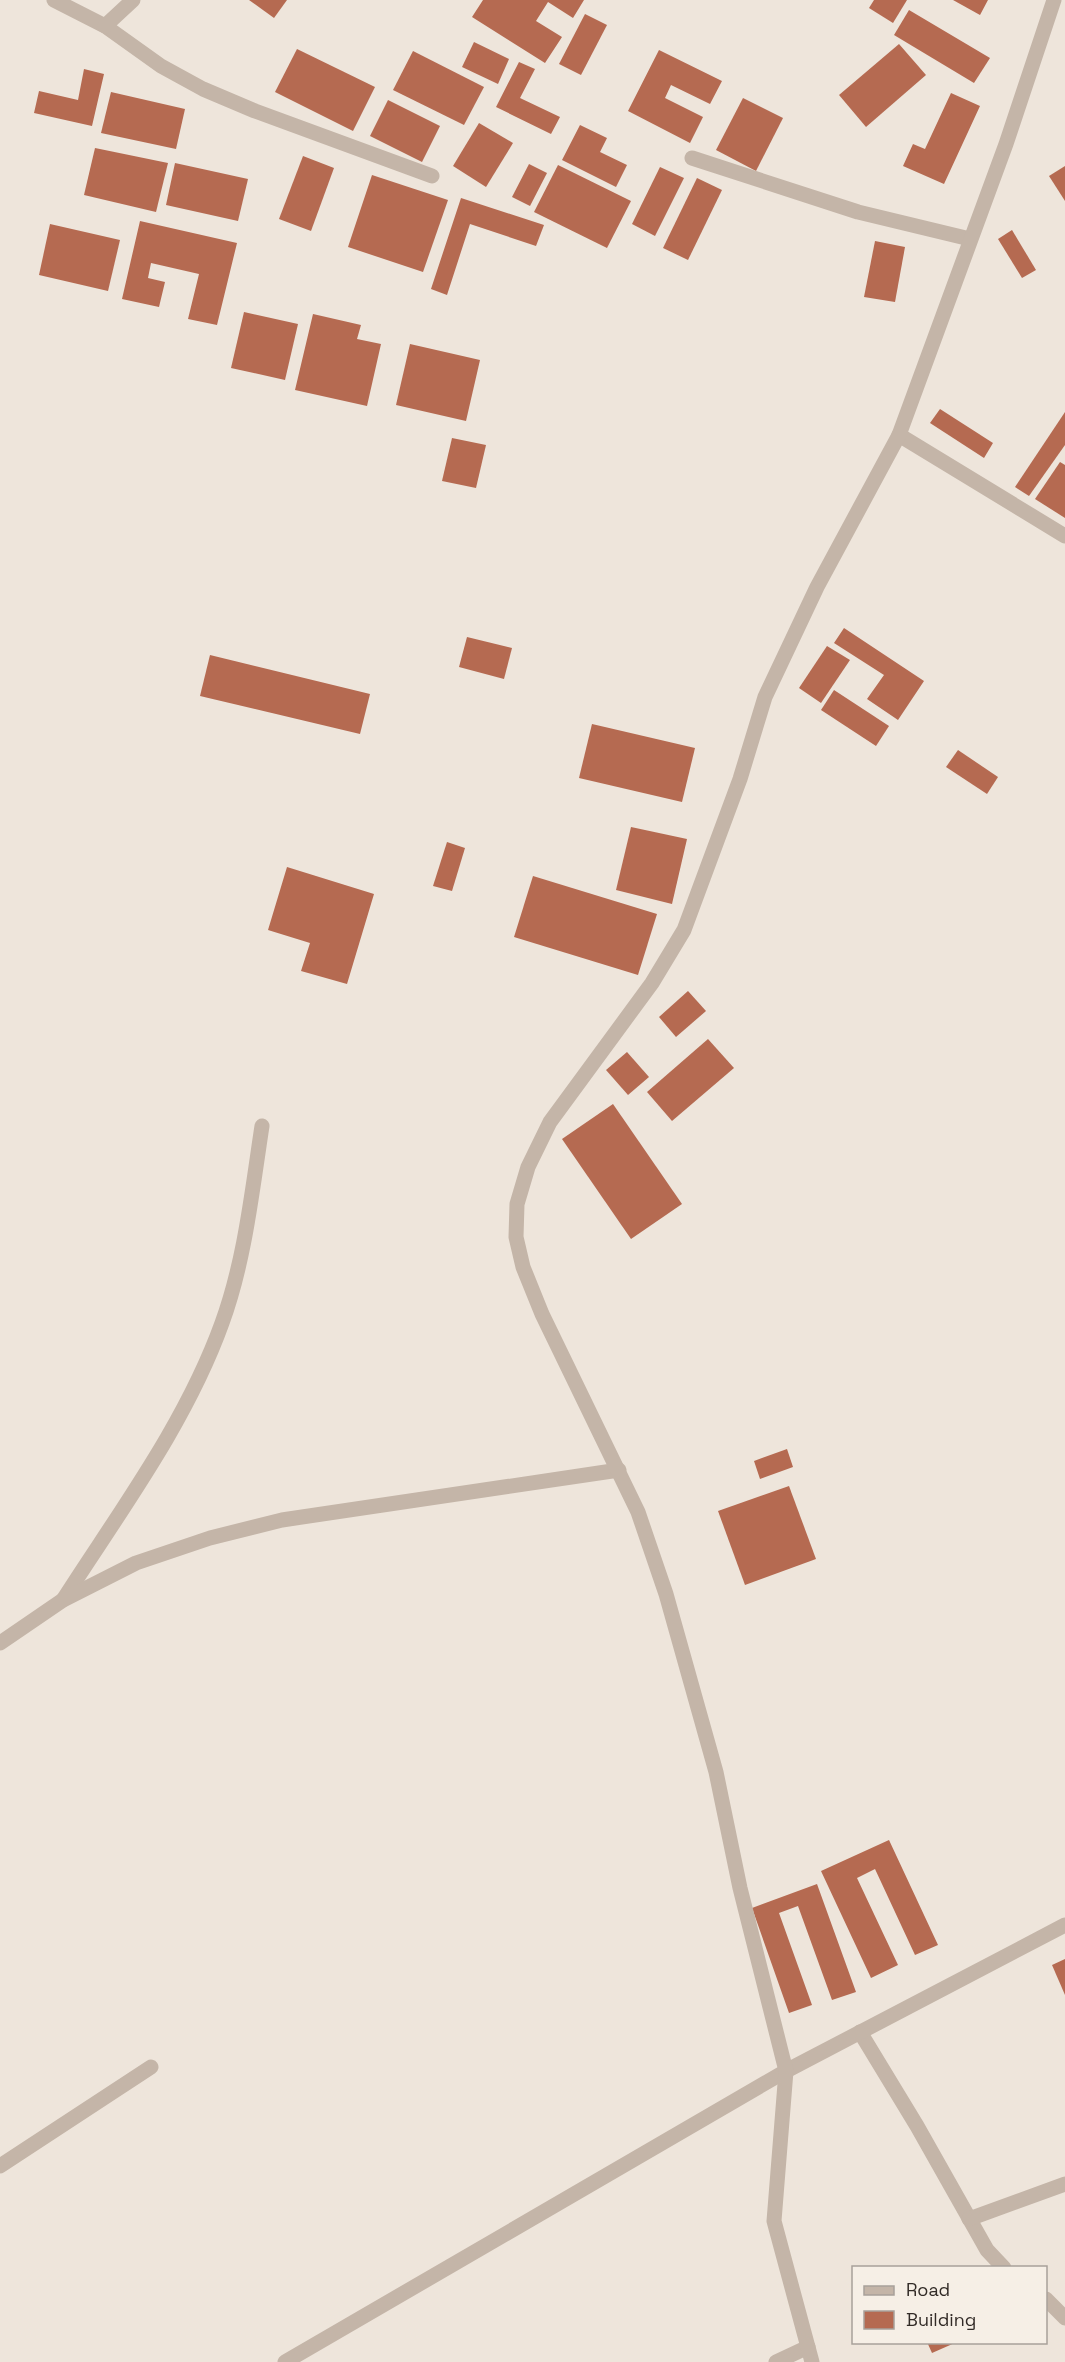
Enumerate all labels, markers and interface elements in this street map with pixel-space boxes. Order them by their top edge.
legend [852,2266,1047,2344]
text: Road [906,2278,950,2301]
text: Building [906,2308,976,2331]

